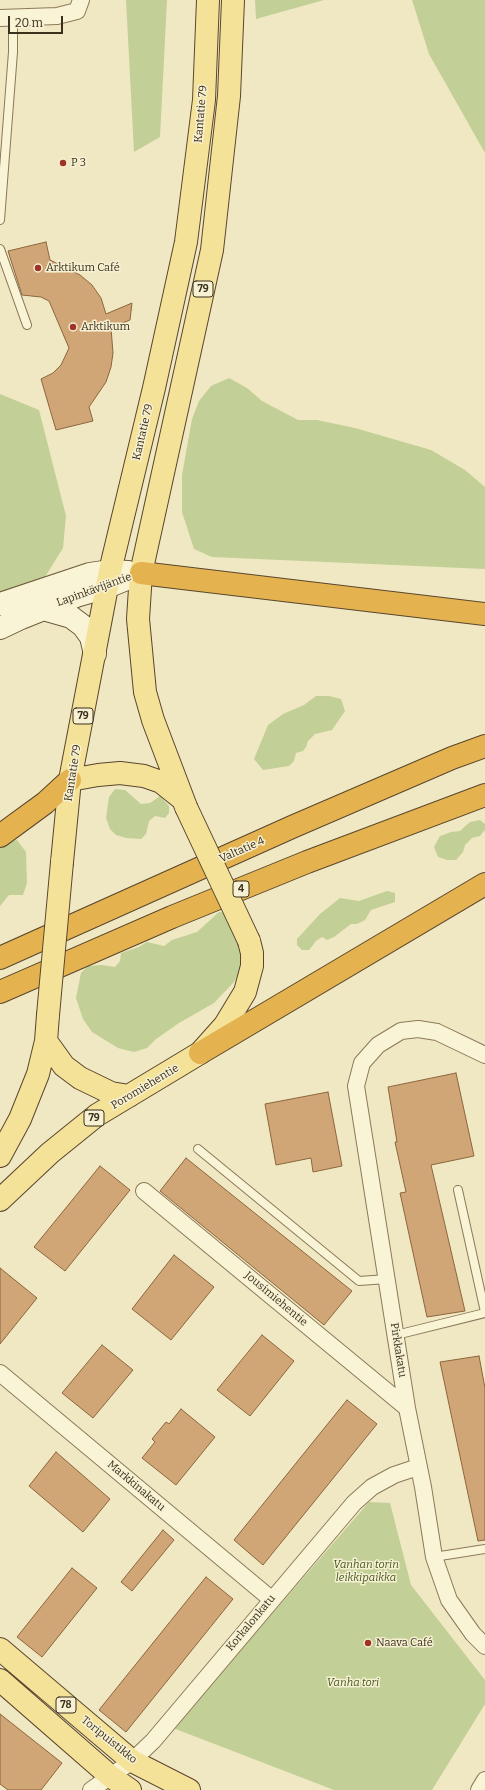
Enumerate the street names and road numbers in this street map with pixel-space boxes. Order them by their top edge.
street label: Kantatie 79 [192,85,210,143]
road number: 79 [193,281,213,297]
street label: Kantatie 79 [130,403,156,461]
street label: Lapinkävijäntie [55,570,133,610]
road number: 79 [73,708,93,724]
street label: Kantatie 79 [62,744,84,802]
street label: Valtatie 4 [218,834,266,866]
road number: 4 [233,881,249,897]
street label: Poromiehentie [109,1062,181,1112]
road number: 79 [84,1110,104,1126]
street label: Jousimiehentie [242,1269,310,1329]
street label: Pirkkakatu [387,1322,409,1378]
street label: Markkinakatu [104,1458,168,1514]
street label: Korkalonkatu [224,1592,278,1654]
road number: 78 [56,1697,76,1713]
street label: Toripuistikko [79,1714,139,1766]

